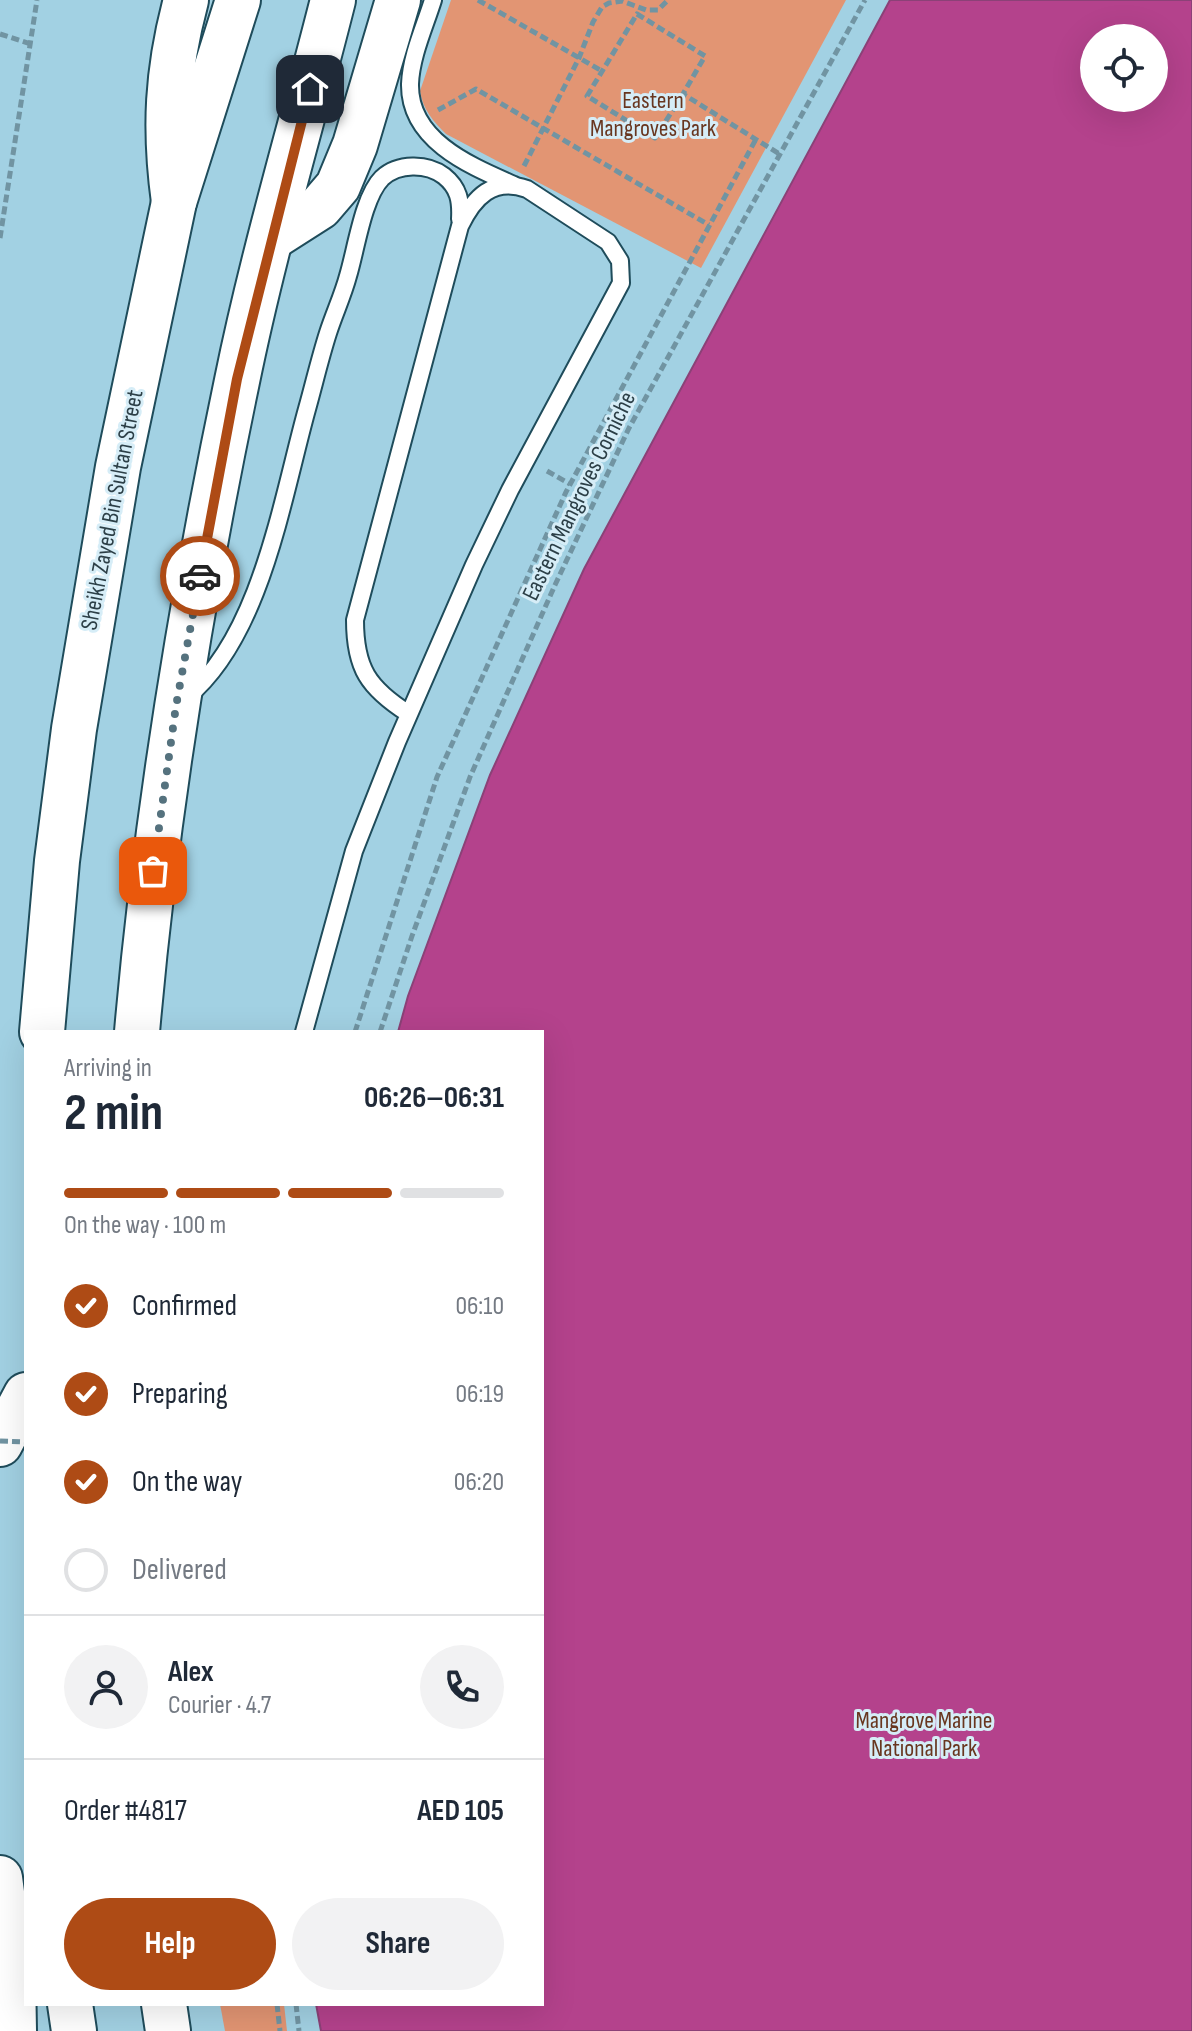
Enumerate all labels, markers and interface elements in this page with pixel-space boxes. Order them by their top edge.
map controls [1080,24,1168,112]
button: locate [1080,24,1168,112]
pin [276,55,344,123]
icon: home [288,67,332,111]
park label: Eastern Mangroves Park [590,86,716,143]
street label: Sheikh Zayed Bin Sultan Street [74,387,150,633]
street label: Eastern Mangroves Corniche [516,387,642,605]
courier [160,536,240,616]
icon: car [178,554,222,598]
pin [119,837,187,905]
icon: bag [131,849,175,893]
text: Arriving in [64,1053,152,1084]
text: 06:26–06:31 [364,1080,504,1116]
text: 2 min [64,1082,163,1145]
text: On the way · 100 m [64,1210,226,1241]
icon: check [64,1284,108,1328]
text: Confirmed [132,1288,237,1324]
text: 06:10 [455,1291,504,1322]
icon: check [64,1372,108,1416]
text: Preparing [132,1376,228,1412]
text: 06:19 [455,1379,504,1410]
icon: check [64,1460,108,1504]
text: On the way [132,1464,242,1500]
text: 06:20 [454,1467,504,1498]
text: Delivered [132,1552,227,1588]
button: person [64,1645,148,1729]
button: phone [420,1645,504,1729]
text: Alex [168,1654,214,1690]
text: Courier · 4.7 [168,1690,271,1721]
park label: Mangrove Marine National Park [856,1706,992,1763]
text: Order #4817 [64,1793,187,1829]
text: AED 105 [417,1793,504,1829]
button: Help [64,1898,276,1990]
button: Share [292,1898,504,1990]

